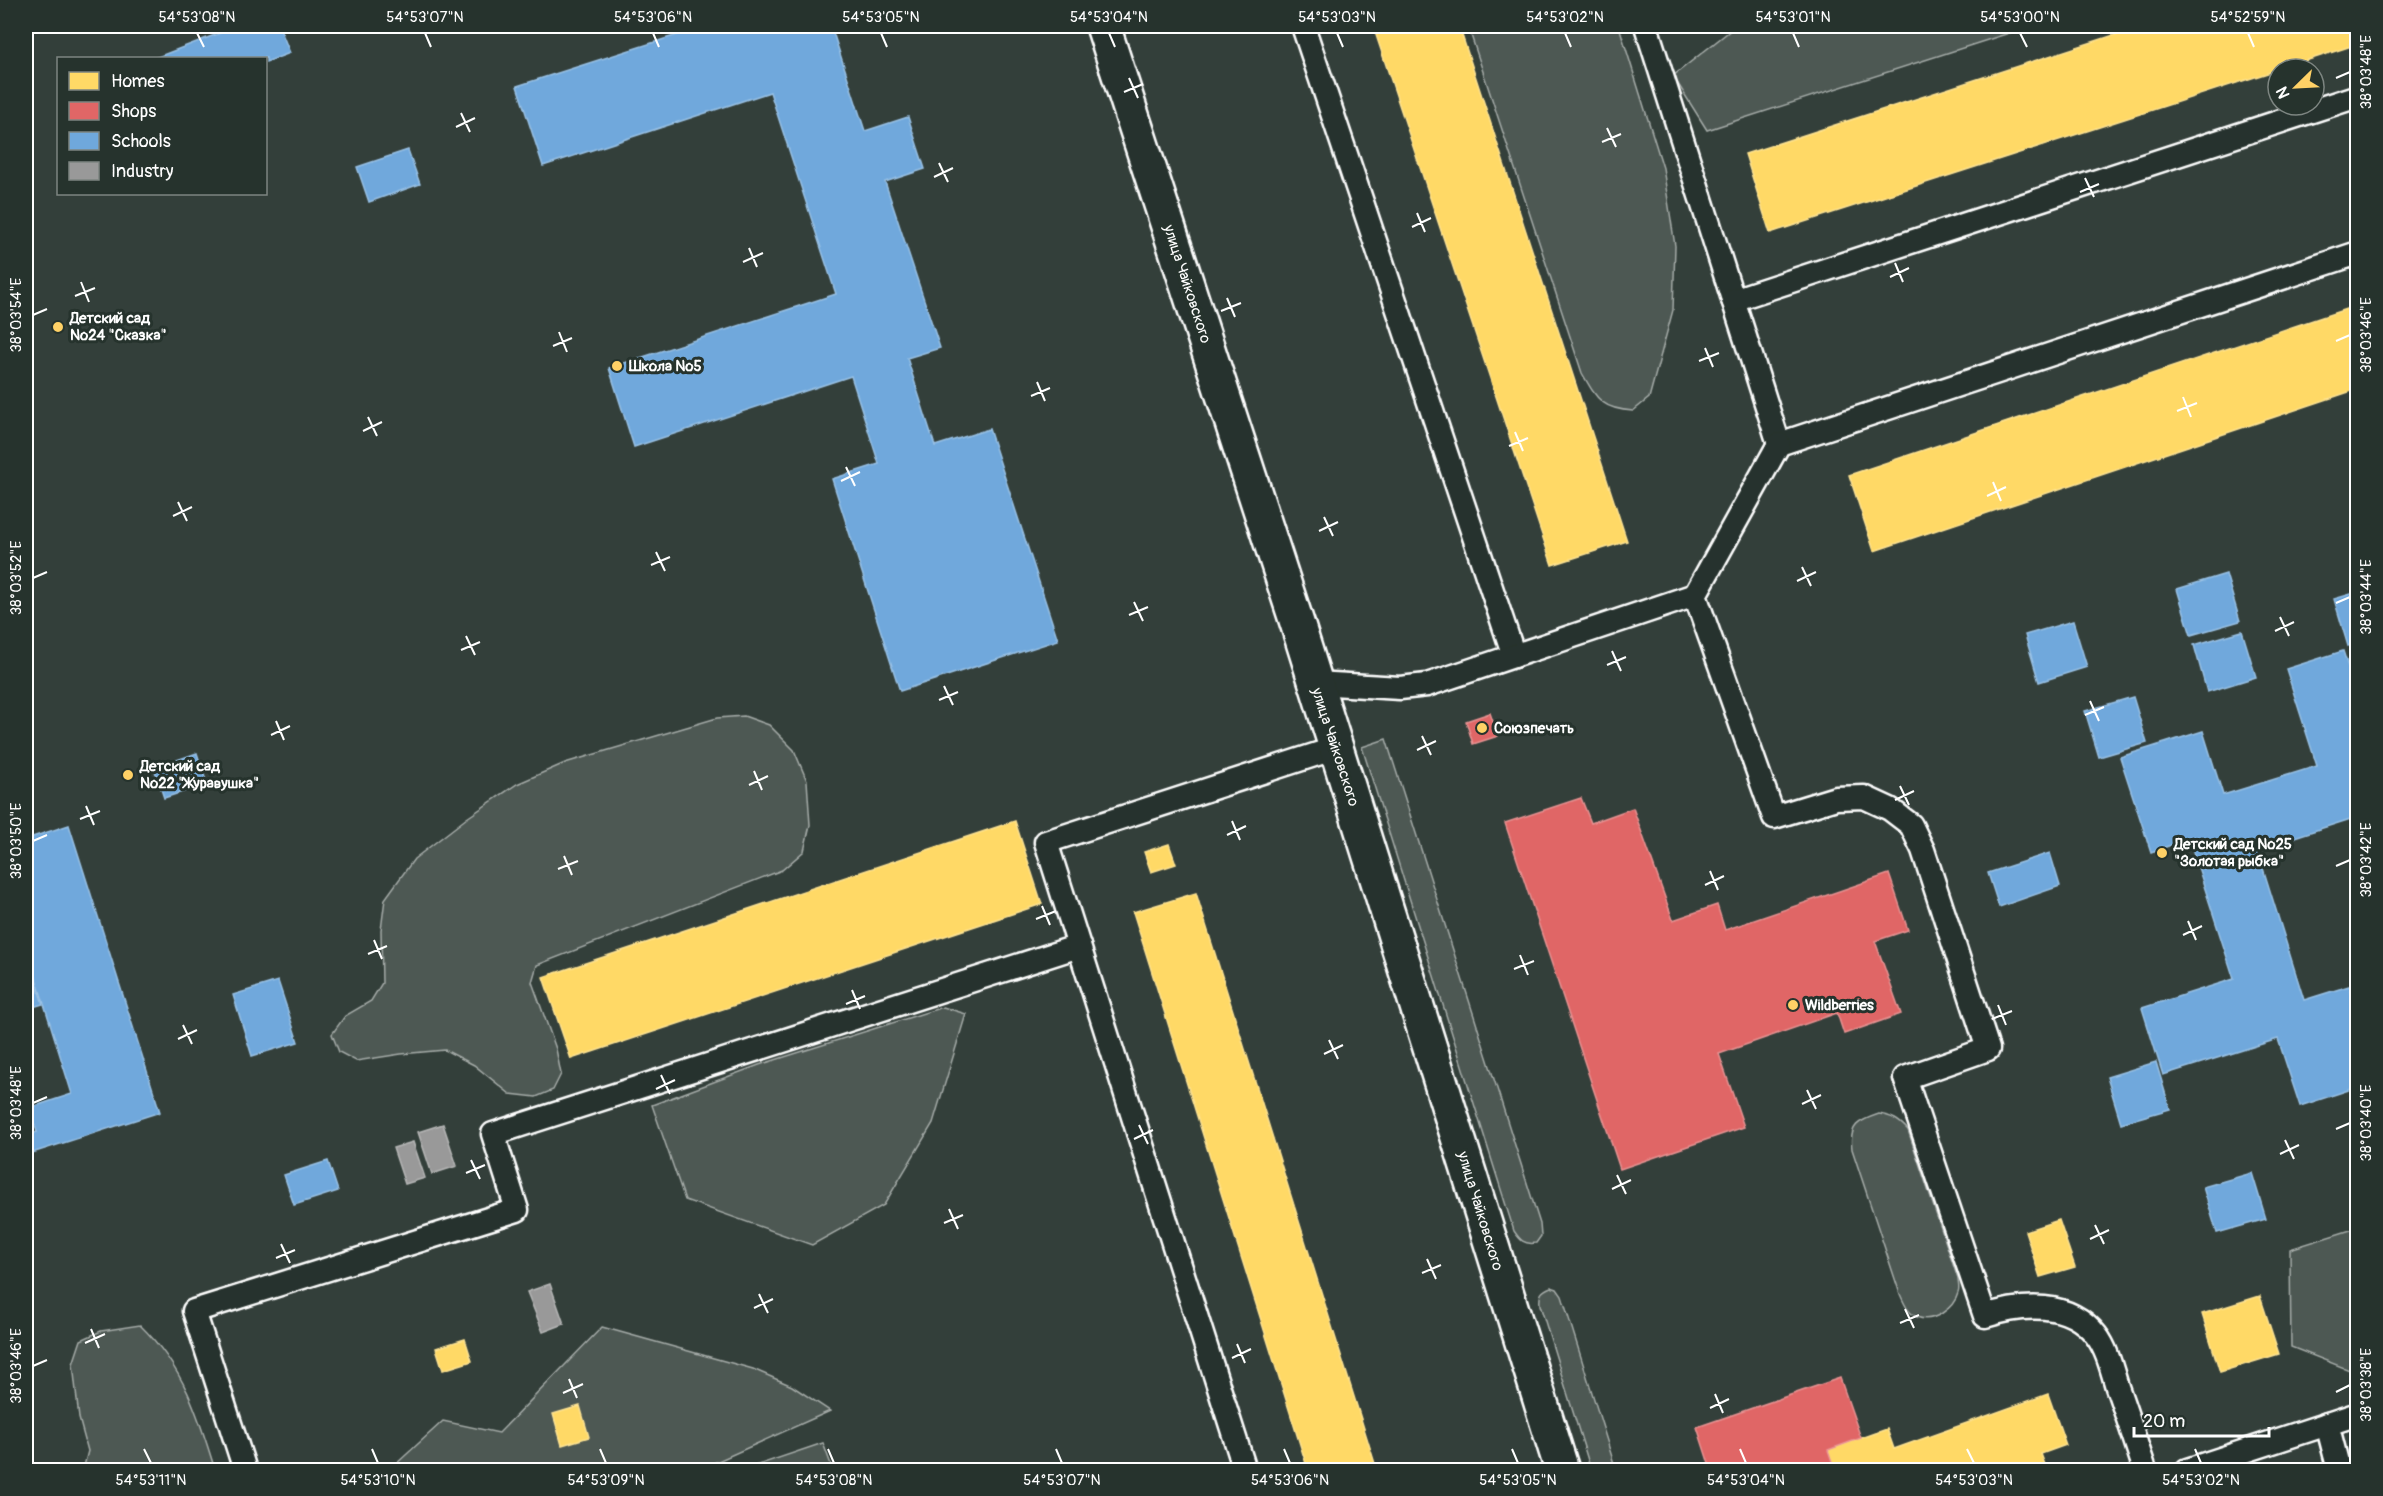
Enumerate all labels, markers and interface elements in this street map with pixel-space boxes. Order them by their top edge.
text: 54°53'08"N [159,8,235,27]
text: 54°53'07"N [386,8,464,27]
text: 54°53'06"N [614,8,692,27]
text: 54°53'05"N [842,8,920,27]
text: 54°53'04"N [1070,8,1148,27]
text: 54°53'03"N [1298,8,1376,27]
text: 54°53'02"N [1526,8,1604,27]
text: 54°53'01"N [1755,8,1831,27]
text: 54°53'00"N [1980,8,2060,27]
text: 54°52'59"N [2211,8,2285,27]
text: 38°03'48"E [2357,35,2376,109]
legend [57,57,267,195]
north arrow [2266,57,2326,117]
text: Homes [111,70,164,93]
text: N [2272,84,2295,102]
text: Shops [111,100,156,123]
text: Schools [111,130,171,153]
text: Industry [111,160,174,183]
street label: улица Чайковского [1159,221,1215,346]
text: 38°03'54"E [7,277,26,352]
text: 38°03'46"E [2357,297,2376,373]
place label: Детский сад №24 "Сказка" [69,309,167,345]
marker: Детский сад №24 "Сказка" [51,320,65,334]
place label: Школа №5 [628,357,702,376]
marker: Школа №5 [610,359,624,373]
text: 38°03'52"E [7,541,26,615]
text: 38°03'44"E [2357,559,2376,635]
street label: улица Чайковского [1307,684,1363,809]
place label: Союзпечать [1494,719,1574,738]
marker: Союзпечать [1475,721,1489,735]
place label: Детский сад №22 "Журавушка" [139,757,259,793]
marker: Детский сад №22 "Журавушка" [121,768,135,782]
text: 38°03'50"E [7,803,26,879]
text: 38°03'42"E [2357,822,2376,898]
place label: Детский сад №25 "Золотая рыбка" [2173,835,2292,871]
marker: Детский сад №25 "Золотая рыбка" [2155,846,2169,860]
place label: Wildberries [1805,996,1874,1015]
marker: Wildberries [1786,998,1800,1012]
text: 38°03'48"E [7,1066,26,1140]
text: 38°03'40"E [2357,1084,2376,1161]
street label: улица Чайковского [1453,1148,1507,1273]
text: 38°03'46"E [7,1328,26,1404]
text: 38°03'38"E [2357,1348,2376,1422]
scale bar [2134,1400,2269,1438]
text: 20 m [2143,1410,2185,1433]
text: 54°53'11"N [116,1471,186,1490]
text: 54°53'10"N [340,1471,416,1490]
text: 54°53'09"N [567,1471,645,1490]
text: 54°53'08"N [796,1471,872,1490]
text: 54°53'07"N [1023,1471,1101,1490]
text: 54°53'06"N [1251,1471,1329,1490]
text: 54°53'05"N [1479,1471,1557,1490]
text: 54°53'04"N [1707,1471,1785,1490]
text: 54°53'03"N [1935,1471,2013,1490]
text: 54°53'02"N [2162,1471,2240,1490]

